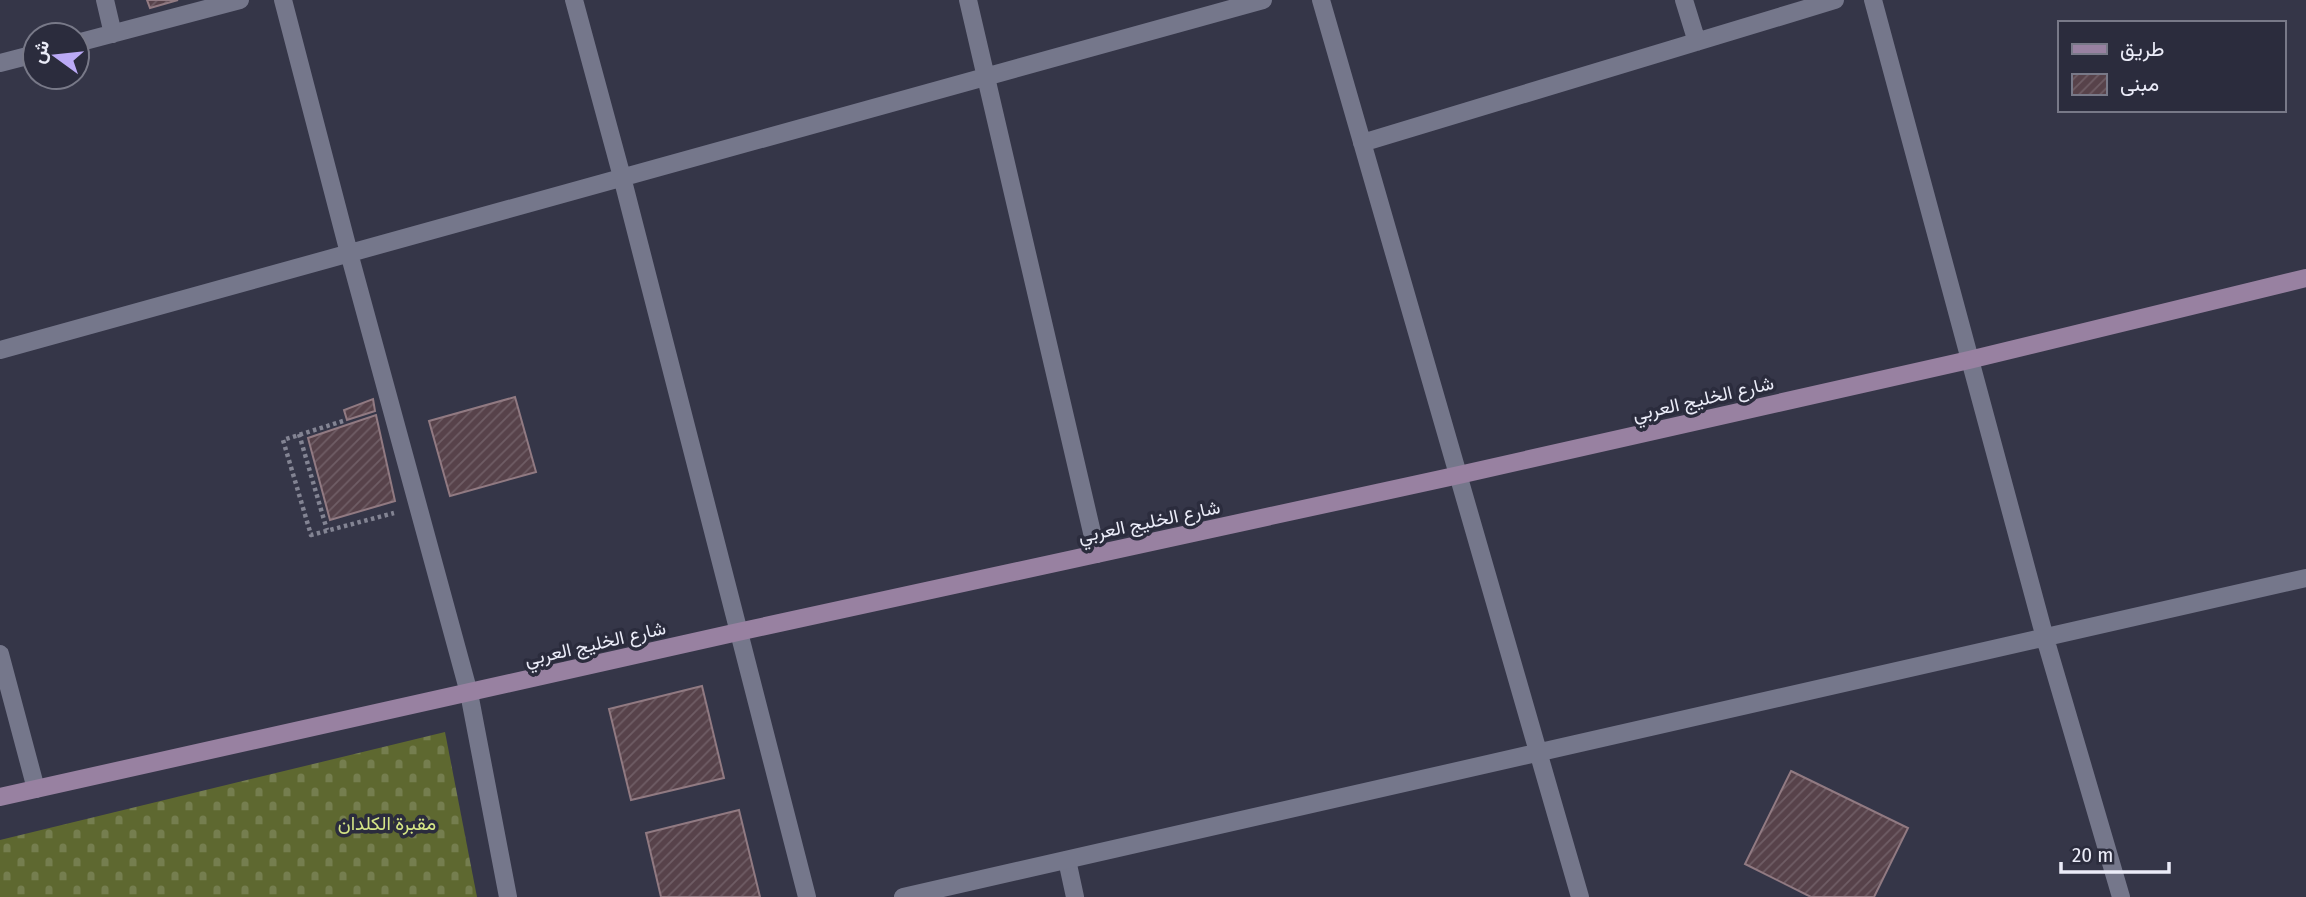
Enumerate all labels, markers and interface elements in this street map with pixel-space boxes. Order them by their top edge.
north arrow [21,21,91,91]
legend [2058,21,2285,112]
text: طريق [2120,36,2165,62]
text: ش [26,38,54,66]
text: مبنى [2120,71,2159,97]
street label: شارع الخليج العربي [1630,371,1777,430]
street label: شارع الخليج العربي [1076,495,1223,552]
street label: شارع الخليج العربي [522,616,669,675]
park label: مقبرة الكلدان [338,812,436,835]
scale bar [2061,830,2170,874]
text: 20 m [2072,842,2113,868]

